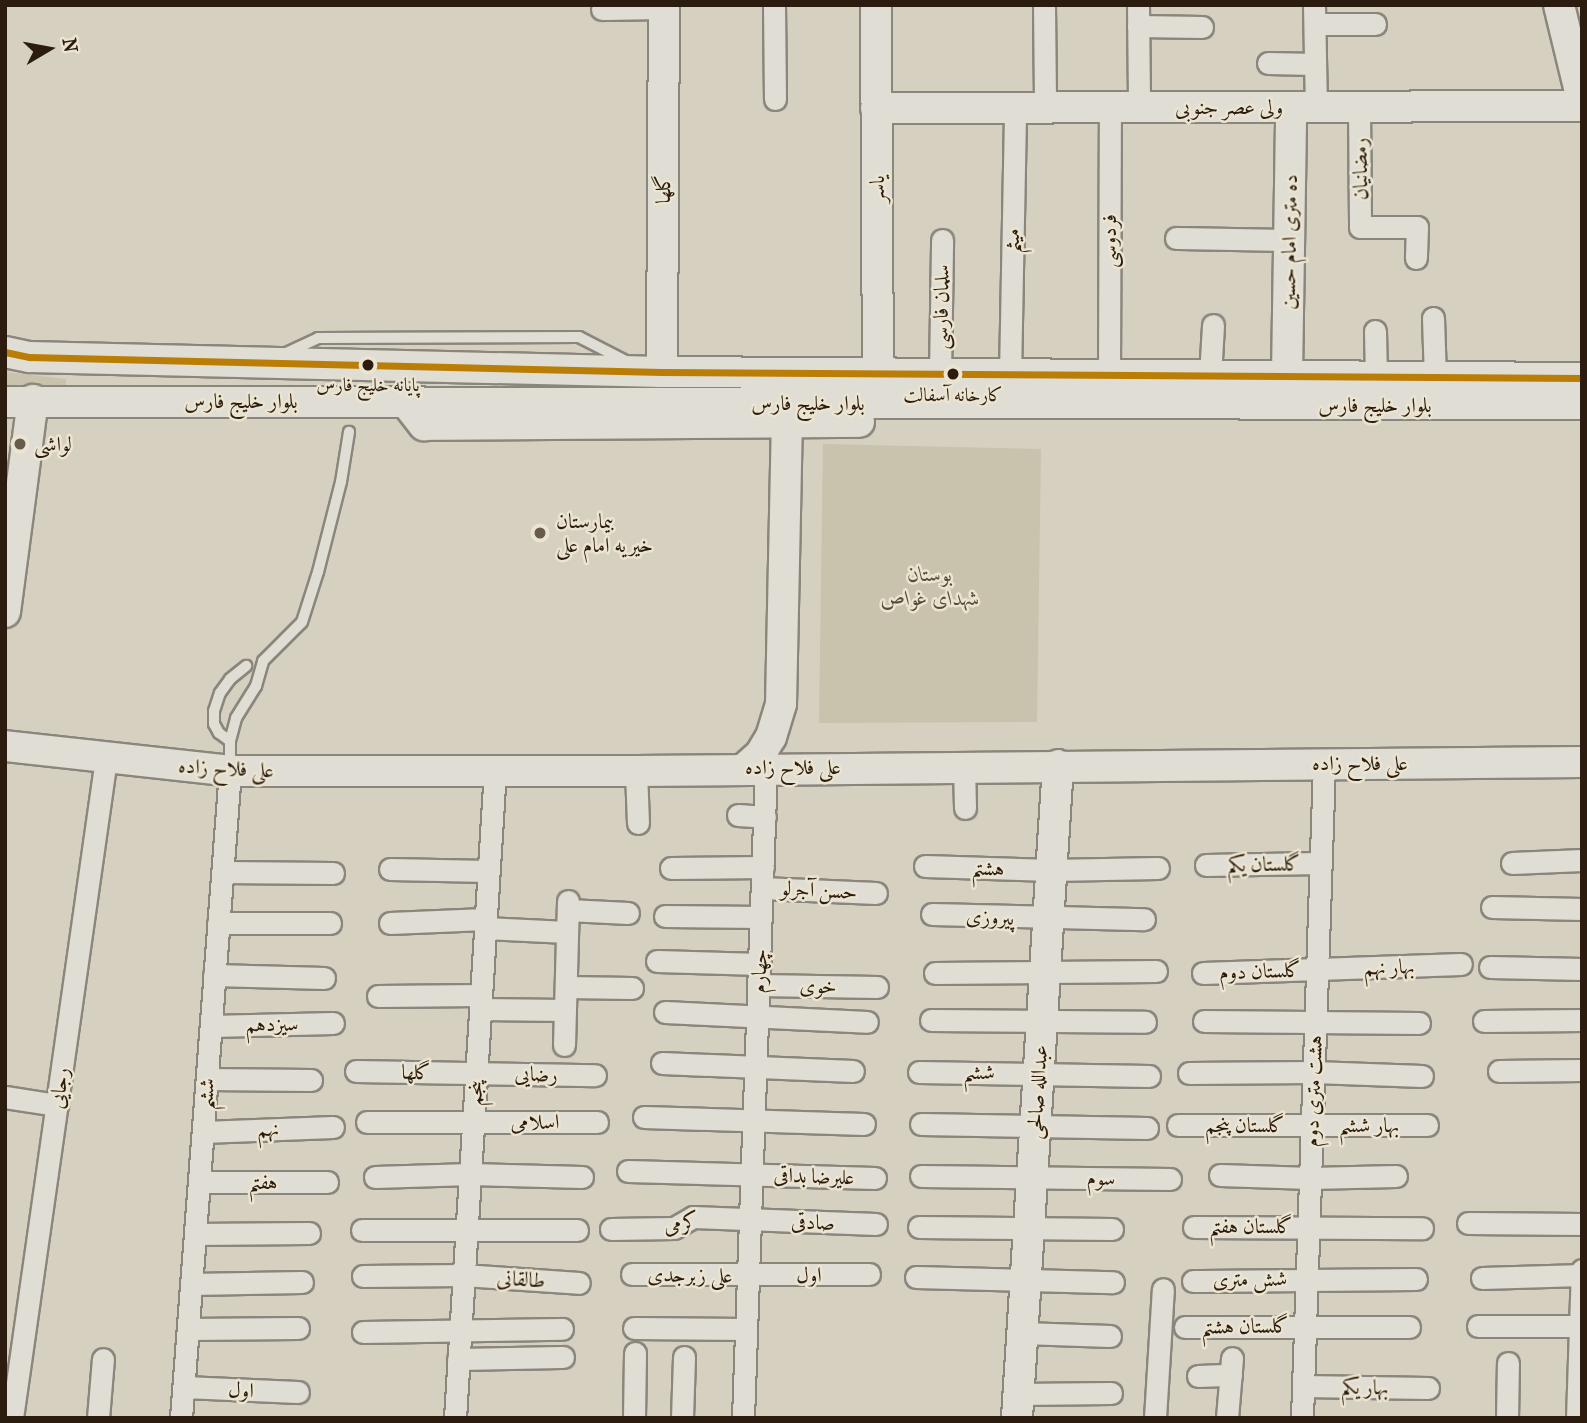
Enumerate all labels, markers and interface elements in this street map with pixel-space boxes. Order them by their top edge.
north arrow [14,14,84,84]
text: N [58,36,82,54]
street label: ولی عصر جنوبی [1175,94,1283,120]
street label: رمضانیان [1347,137,1373,201]
street label: گلها [650,174,676,204]
street label: ده متری امام حسین [1275,174,1303,310]
street label: یاسر [864,175,890,203]
street label: فردوسی [1096,214,1122,268]
street label: میثم [999,228,1025,254]
street label: سلمان فارسی [928,264,954,350]
marker: پایانه خلیج فارس [361,358,375,372]
marker: کارخانه آسفالت [946,367,960,381]
place label: پایانه خلیج فارس [316,375,420,397]
place label: کارخانه آسفالت [903,385,1003,407]
street label: بلوار خلیج فارس [184,388,298,414]
street label: بلوار خلیج فارس [751,390,865,416]
street label: بلوار خلیج فارس [1318,392,1432,418]
place label: لواشی [34,431,72,457]
marker: لواشی [12,436,28,452]
place label: بیمارستان خیریه امام علی [556,508,653,558]
marker: بیمارستان خیریه امام علی [530,523,550,543]
park label: بوستان شهدای غواص [880,561,980,611]
street label: علی فلاح زاده [1312,750,1408,776]
street label: علی فلاح زاده [177,753,275,783]
street label: علی فلاح زاده [745,754,841,780]
street label: گلستان یکم [1227,851,1301,877]
street label: هشتم [971,855,1005,881]
street label: حسن آجرلو [780,875,858,905]
street label: پیروزی [965,904,1015,930]
street label: چهارم [746,948,772,994]
street label: بهار نهم [1363,954,1415,980]
street label: گلستان دوم [1219,957,1301,985]
street label: خوی [799,973,837,999]
street label: سیزدهم [245,1011,299,1037]
street label: هشت متری دوم [1298,1035,1328,1147]
street label: عبدالله صالحی [1021,1044,1053,1140]
street label: گلها [401,1059,431,1085]
street label: ششم [963,1059,995,1085]
street label: رضایی [514,1061,558,1087]
street label: رجایی [44,1066,74,1110]
street label: ششم [192,1077,220,1111]
street label: پنجم [462,1080,488,1106]
street label: اسلامی [510,1109,560,1135]
street label: گلستان پنجم [1205,1112,1285,1138]
street label: بهار ششم [1339,1112,1399,1138]
street label: نهم [257,1116,279,1142]
street label: علیرضا بداقی [773,1162,855,1190]
street label: سوم [1086,1165,1116,1191]
street label: هفتم [248,1169,278,1195]
street label: کرمی [661,1207,701,1239]
street label: صادقی [791,1209,835,1235]
street label: گلستان هفتم [1209,1213,1293,1239]
street label: علی زبرجدی [647,1262,733,1288]
street label: اول [796,1262,822,1288]
street label: طالقانی [496,1265,546,1293]
street label: شش متری [1212,1266,1288,1292]
street label: گلستان هشتم [1201,1313,1289,1339]
street label: بهار یکم [1341,1374,1389,1400]
street label: اول [228,1377,254,1403]

